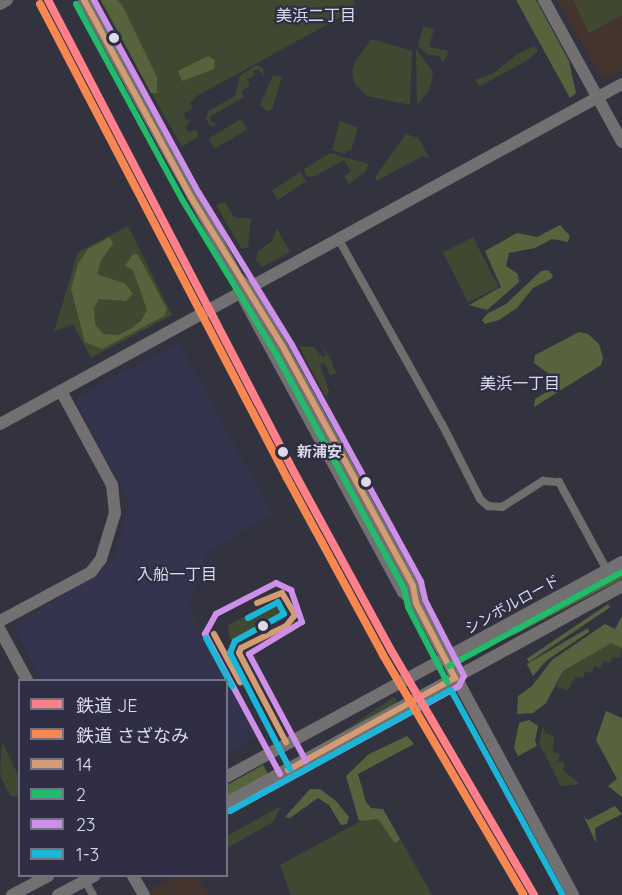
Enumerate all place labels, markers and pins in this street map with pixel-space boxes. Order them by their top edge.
unlabelled marker [108,32,120,44]
marker: 新浦安 [274,443,292,461]
place label: 新浦安 [297,443,342,461]
unlabelled marker [360,476,372,488]
unlabelled marker [257,620,269,632]

